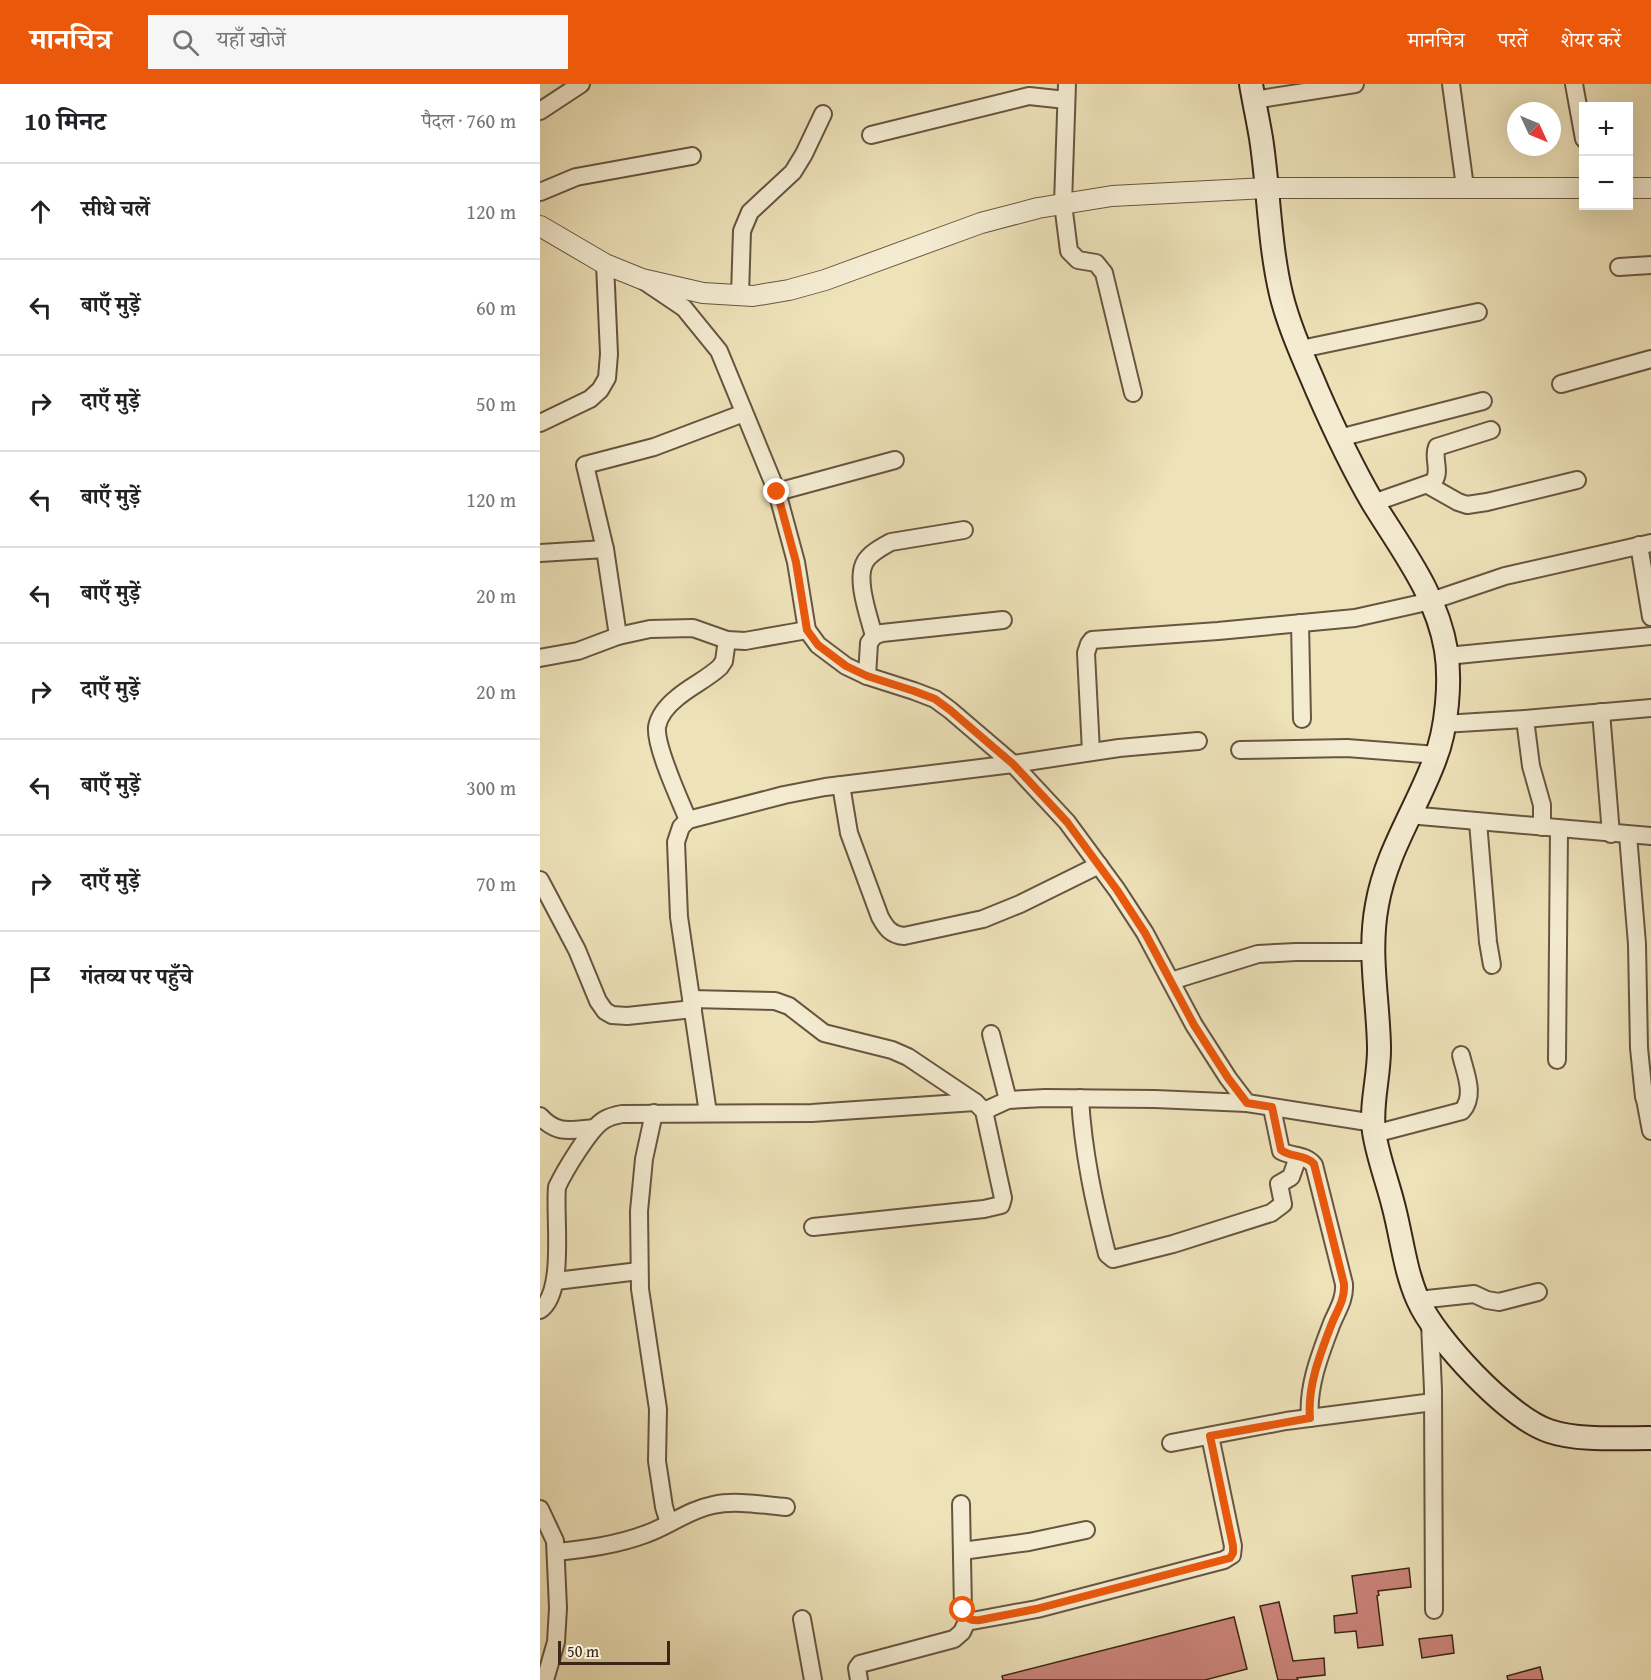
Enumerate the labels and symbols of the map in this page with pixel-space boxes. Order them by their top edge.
north arrow [1507,102,1561,156]
route end [763,478,789,504]
route start [949,1596,975,1622]
scale bar [558,1638,670,1666]

